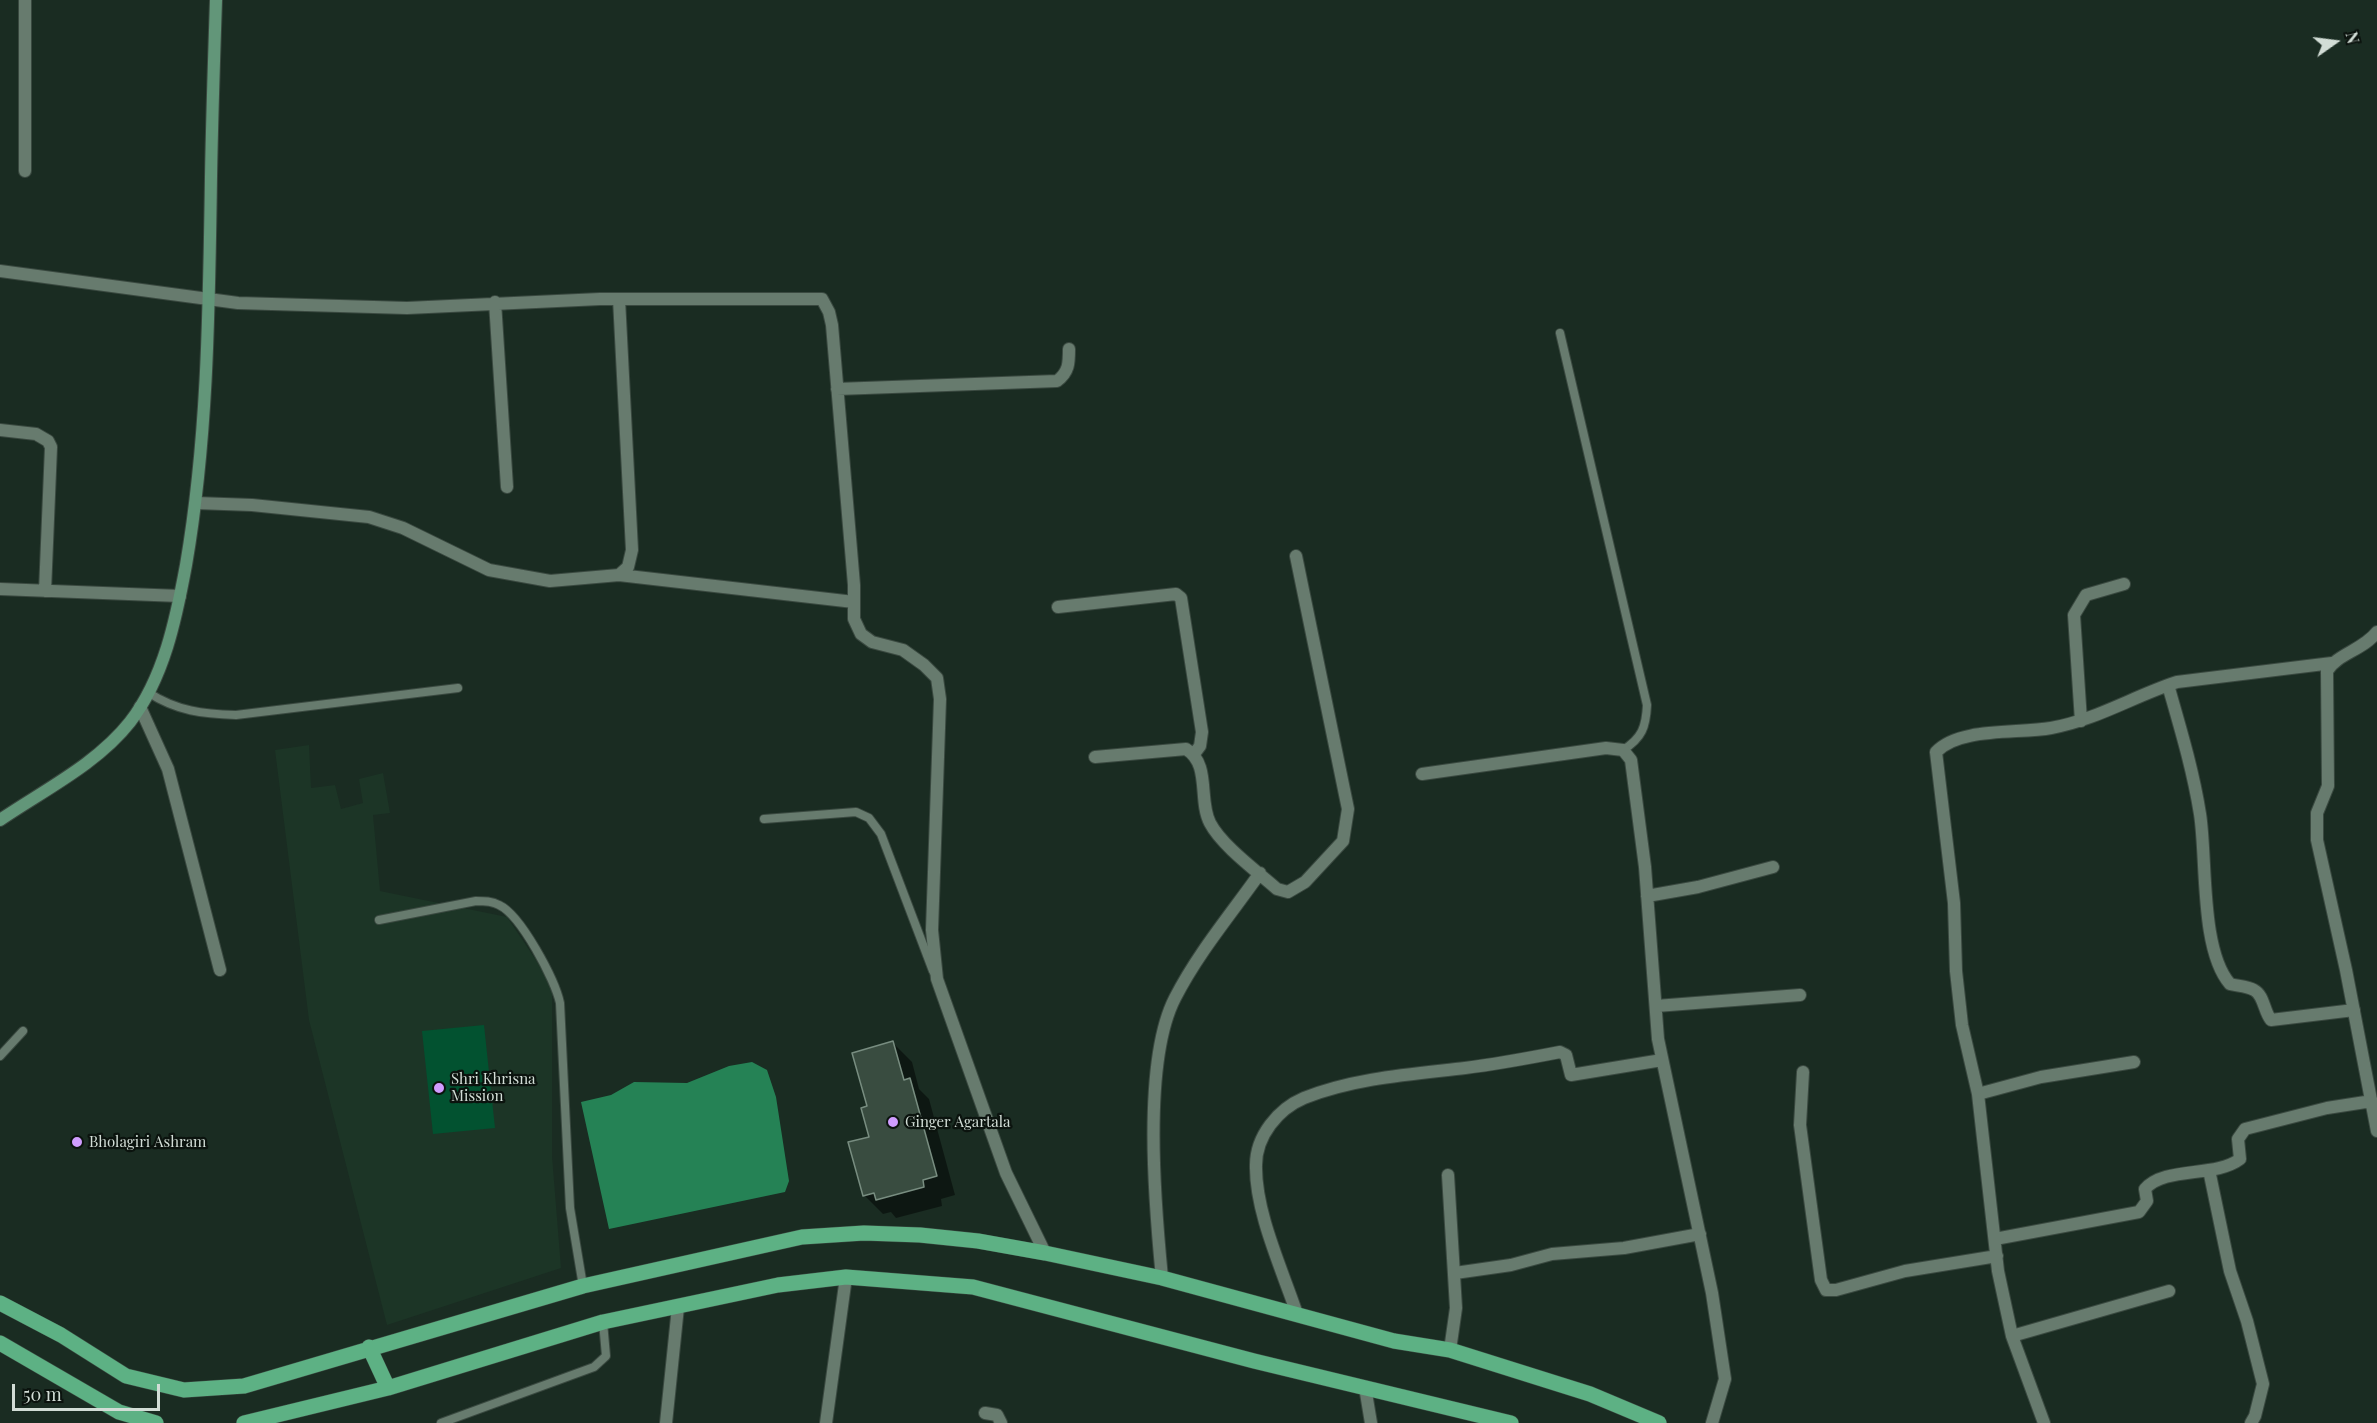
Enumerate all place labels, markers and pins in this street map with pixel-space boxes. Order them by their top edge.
place label: Shri Khrisna Mission [451,1070,536,1105]
marker: Shri Khrisna Mission [432,1081,446,1095]
place label: Ginger Agartala [905,1113,1010,1131]
marker: Ginger Agartala [886,1115,900,1129]
place label: Bholagiri Ashram [89,1133,206,1151]
marker: Bholagiri Ashram [70,1135,84,1149]

